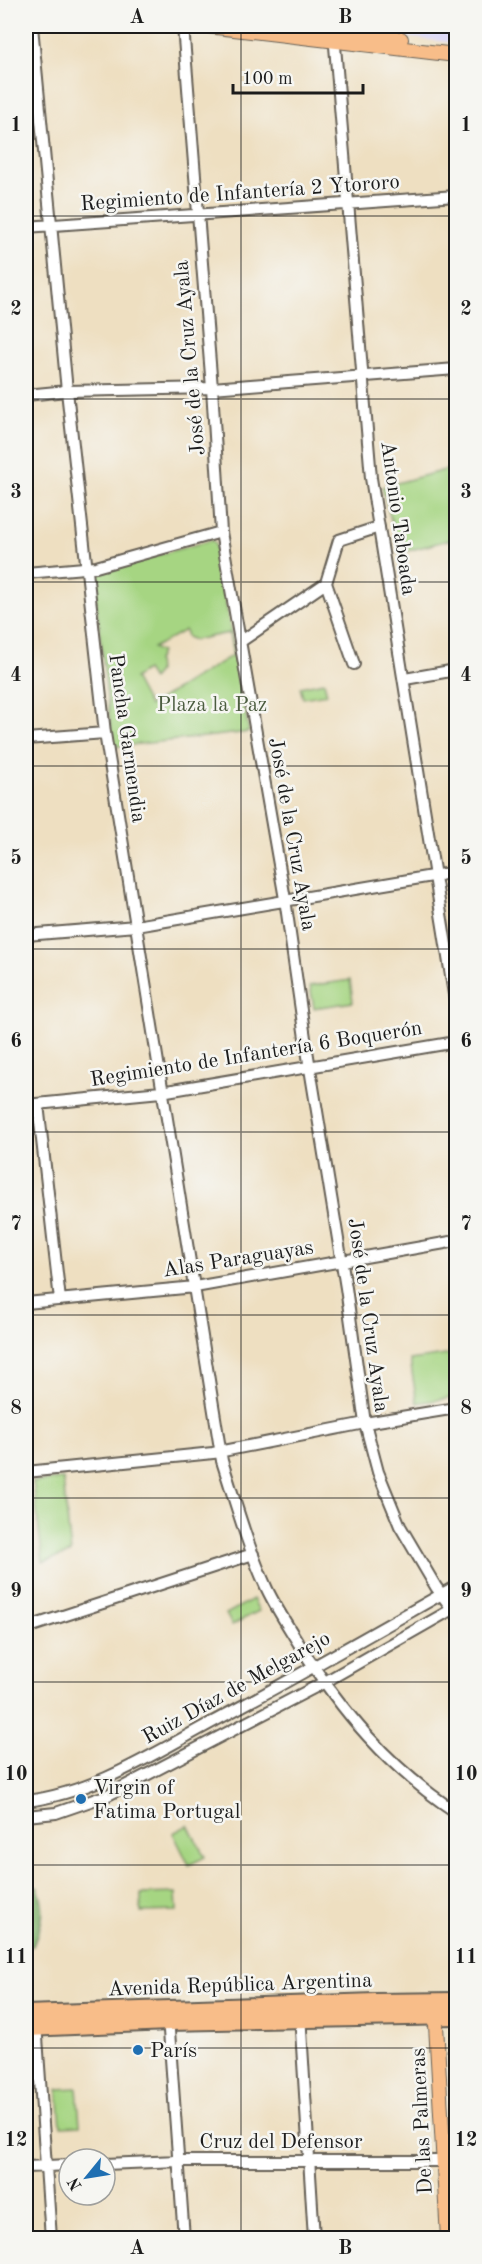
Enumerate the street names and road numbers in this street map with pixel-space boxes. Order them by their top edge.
street label: Regimiento de Infantería 2 Ytororo [80,172,401,215]
street label: José de la Cruz Ayala [171,259,209,456]
street label: Antonio Taboada [376,440,419,597]
street label: Pancha Garmendia [104,652,149,824]
street label: José de la Cruz Ayala [264,736,319,933]
street label: Regimiento de Infantería 6 Boquerón [89,1018,424,1091]
street label: José de la Cruz Ayala [343,1217,392,1414]
street label: Alas Paraguayas [161,1237,315,1282]
street label: Ruiz Díaz de Melgarejo [139,1628,334,1749]
street label: Avenida República Argentina [107,1970,373,2001]
street label: De las Palmeras [408,2047,437,2195]
street label: Cruz del Defensor [199,2132,363,2153]

